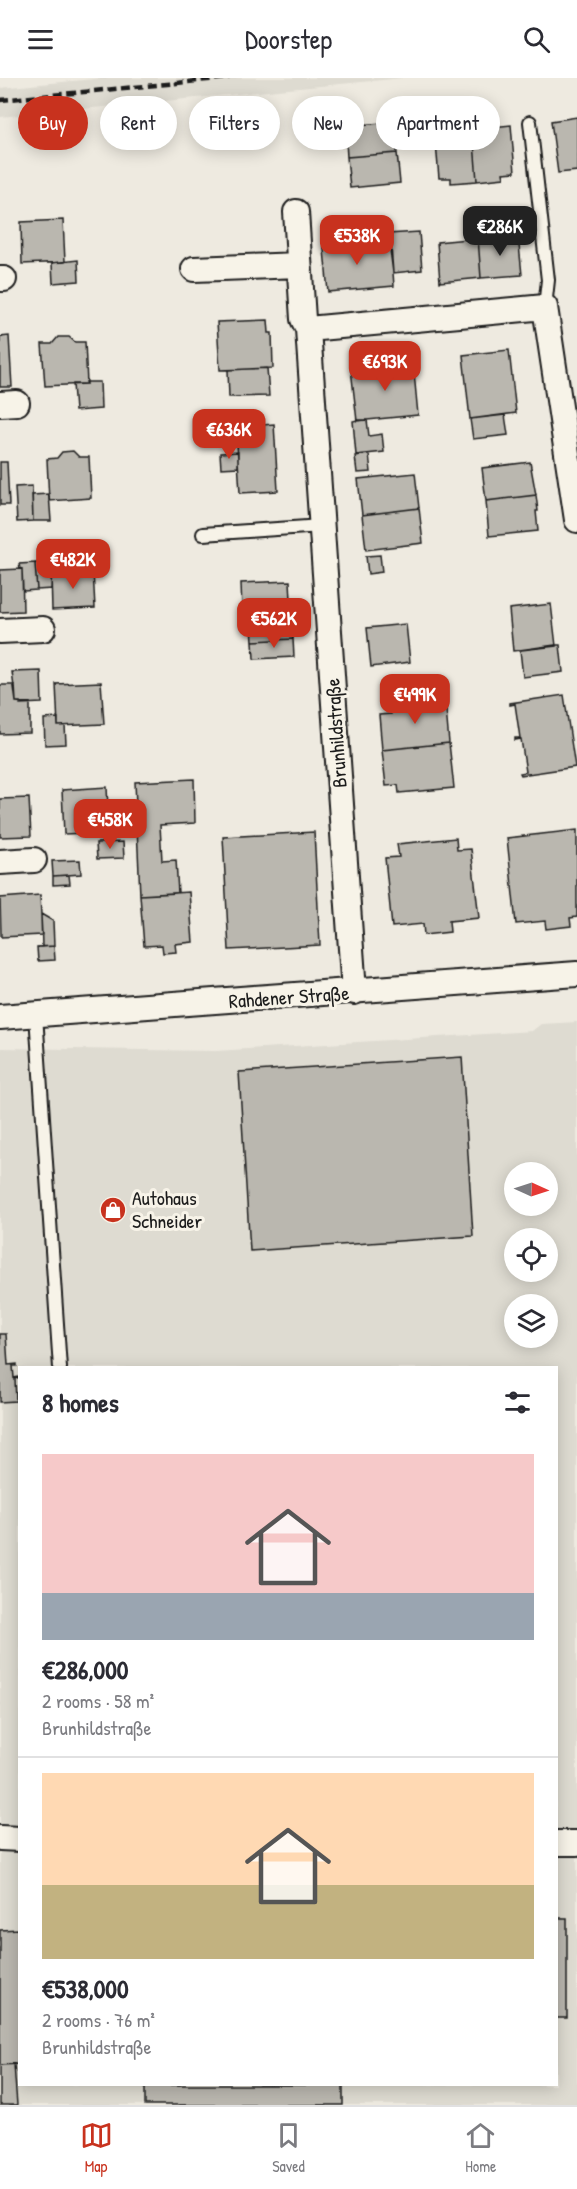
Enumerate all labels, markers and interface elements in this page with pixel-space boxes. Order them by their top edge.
text: Doorstep [245,21,332,57]
icon: menu [24,23,57,56]
icon: search [520,23,553,56]
chip: Buy [18,96,88,150]
chip: Rent [100,96,177,150]
chip: Filters [189,96,280,150]
chip: New [292,96,364,150]
chip: Apartment [376,96,500,150]
pin: €286K [458,206,542,257]
text: €286K [477,212,523,239]
pin: €538K [315,215,399,266]
text: €538K [334,221,380,248]
pin: €693K [343,341,427,392]
text: €693K [363,347,407,374]
pin: €636K [187,409,271,460]
text: €636K [207,415,252,442]
pin: €482K [31,539,115,590]
text: €482K [50,545,96,572]
pin: €562K [232,598,316,649]
text: €562K [251,604,297,631]
pin: €499K [373,674,457,725]
street label: Brunhildstraße [318,677,353,789]
text: €499K [394,680,436,707]
pin: €458K [68,799,152,850]
text: €458K [88,805,132,832]
street label: Rahdener Straße [228,979,350,1014]
north arrow [504,1162,558,1216]
map controls [504,1162,558,1348]
place label: Autohaus Schneider [132,1184,203,1234]
shop icon: Autohaus Schneider [98,1195,128,1225]
button: locate [504,1228,558,1282]
button: layers [504,1294,558,1348]
text: 8 homes [42,1385,119,1420]
icon: filters [501,1386,534,1419]
icon: home [234,1493,342,1601]
text: €286,000 [42,1652,129,1687]
text: 2 rooms · 58 m² [42,1687,154,1714]
text: Brunhildstraße [42,1714,152,1741]
icon: home [234,1812,342,1920]
text: €538,000 [42,1971,129,2006]
text: 2 rooms · 76 m² [42,2006,155,2033]
text: Brunhildstraße [42,2033,152,2060]
tab: Map [80,2119,113,2177]
tab: Saved [272,2119,305,2177]
tab: Home [464,2119,497,2177]

